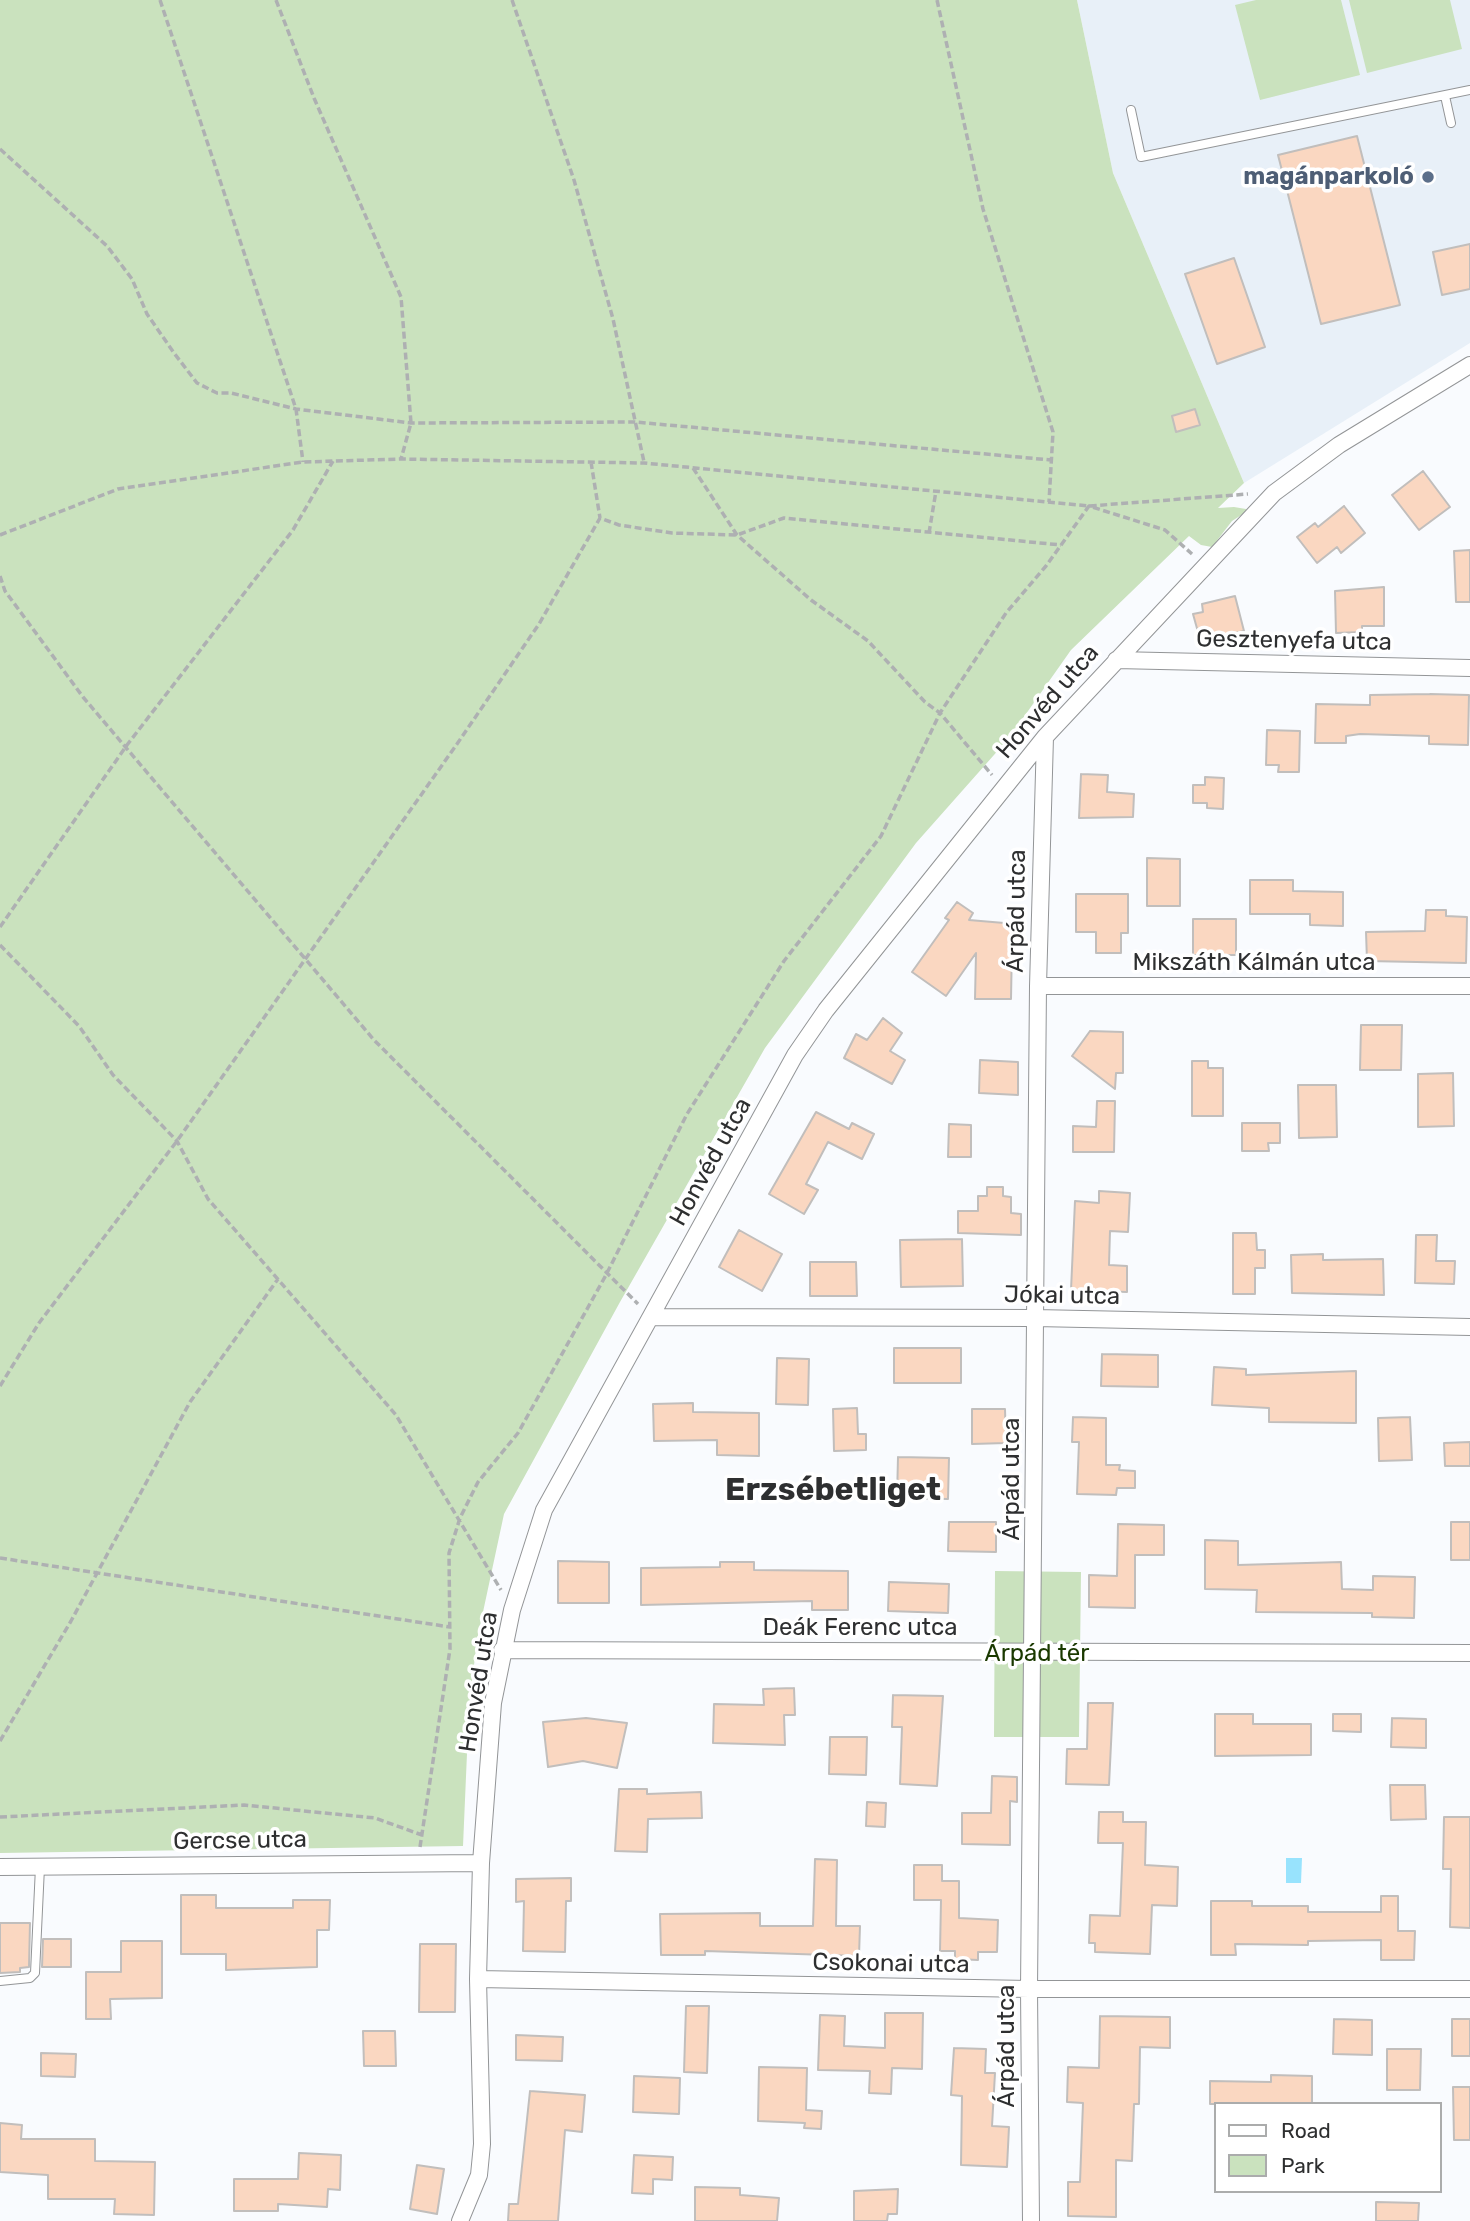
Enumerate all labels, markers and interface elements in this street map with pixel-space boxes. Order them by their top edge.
place label: magánparkoló [1243,163,1414,191]
marker: magánparkoló [1420,169,1436,185]
street label: Gesztenyefa utca [1196,625,1392,657]
street label: Honvéd utca [991,639,1105,765]
street label: Árpád utca [1002,849,1032,973]
street label: Mikszáth Kálmán utca [1132,949,1376,977]
street label: Honvéd utca [664,1093,758,1231]
street label: Jókai utca [1004,1281,1120,1311]
street label: Árpád utca [998,1417,1026,1541]
district label: Erzsébetliget [725,1472,941,1510]
street label: Honvéd utca [454,1610,504,1754]
street label: Deák Ferenc utca [763,1614,957,1642]
park label: Árpád tér [985,1640,1089,1668]
street label: Gercse utca [173,1825,307,1857]
street label: Csokonai utca [812,1948,970,1980]
street label: Árpád utca [993,1984,1021,2108]
legend [1214,2102,1442,2193]
text: Road [1281,2118,1331,2143]
text: Park [1281,2153,1325,2178]

